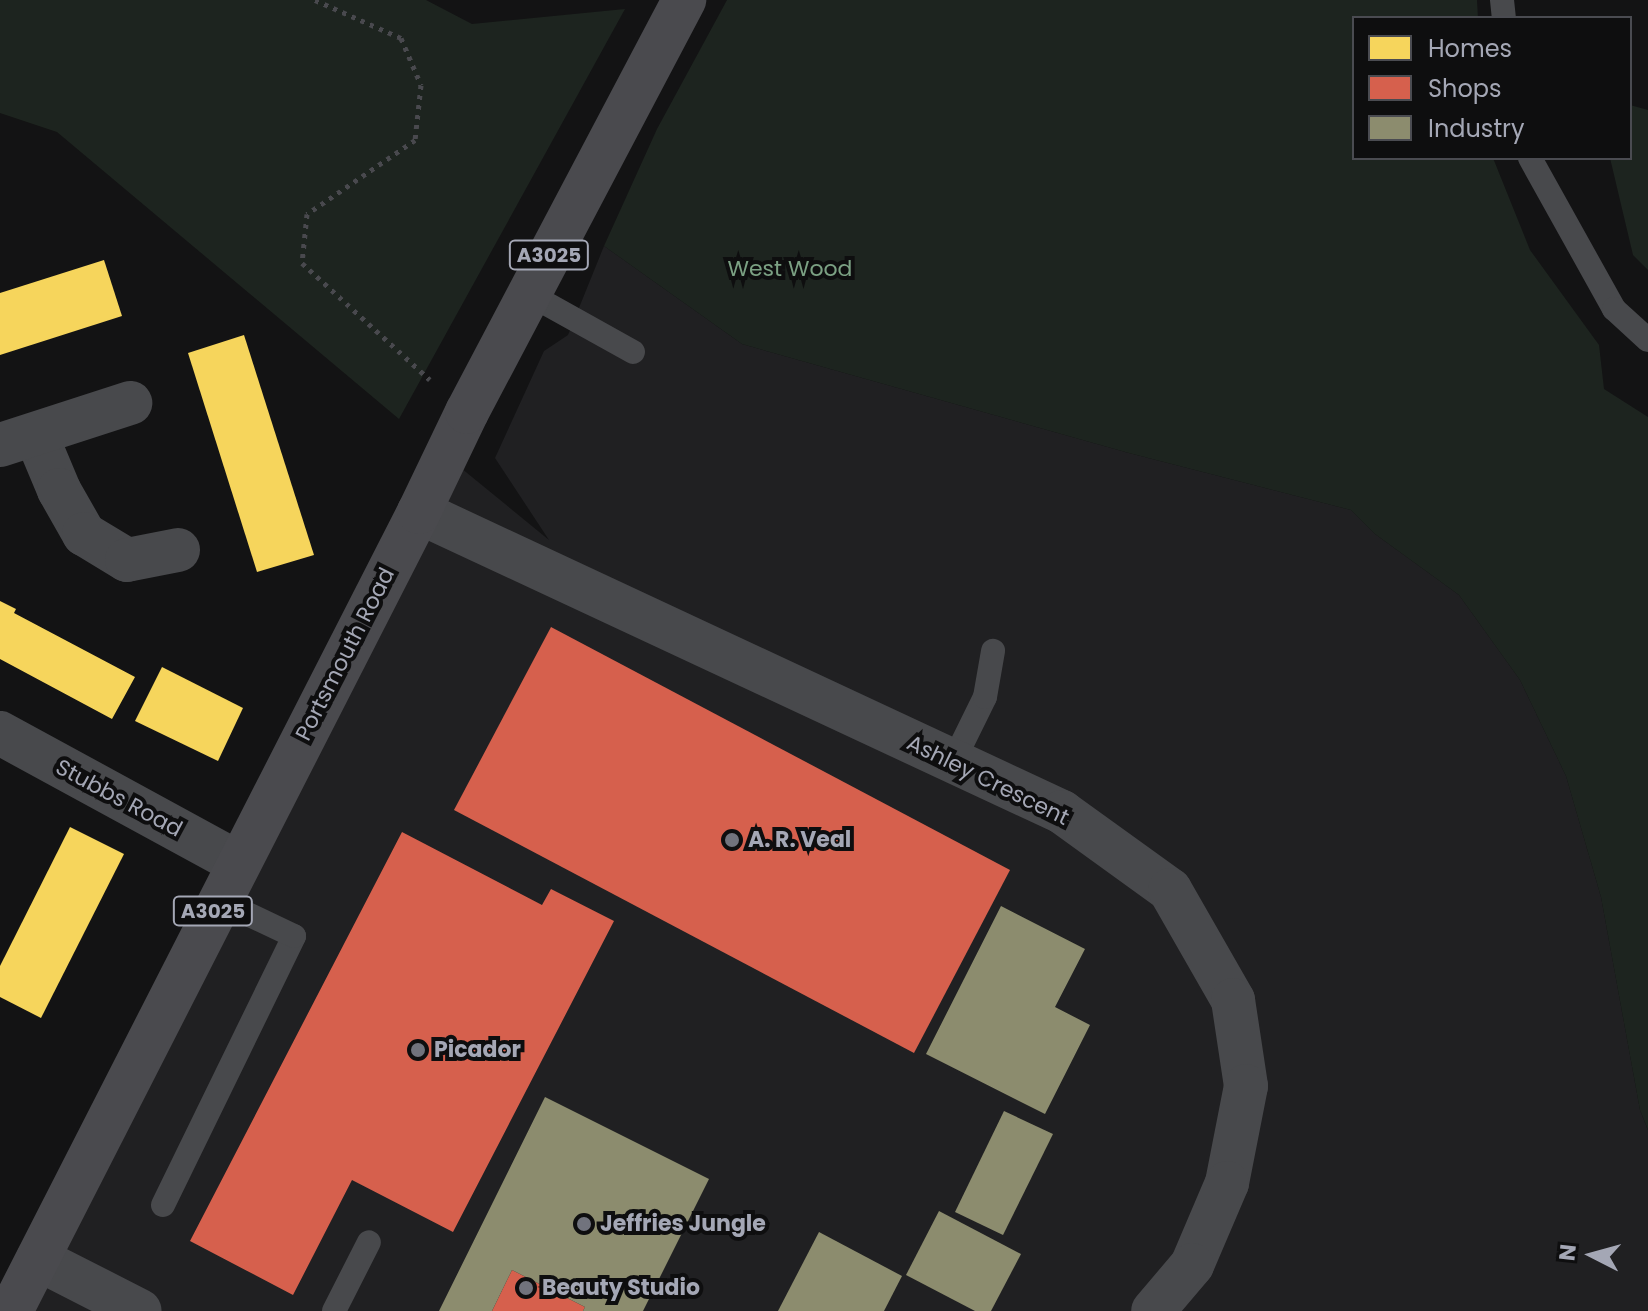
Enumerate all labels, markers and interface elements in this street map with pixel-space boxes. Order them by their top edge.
legend [1352,16,1632,160]
text: Homes [1428,32,1512,65]
text: Shops [1428,72,1502,105]
text: Industry [1428,112,1525,145]
road number: A3025 [507,239,591,271]
park label: West Wood [728,256,852,282]
street label: Portsmouth Road [290,563,400,745]
street label: Ashley Crescent [903,729,1073,831]
street label: Stubbs Road [51,754,187,842]
place label: A. R. Veal [748,827,851,853]
marker: A. R. Veal [723,831,741,849]
road number: A3025 [171,895,255,927]
place label: Picador [434,1037,521,1063]
marker: Picador [409,1041,427,1059]
place label: Jeffries Jungle [600,1211,766,1237]
marker: Jeffries Jungle [575,1215,593,1233]
north arrow [1552,1215,1632,1295]
text: N [1551,1243,1584,1262]
place label: Beauty Studio [542,1275,700,1301]
marker: Beauty Studio [517,1279,535,1297]

